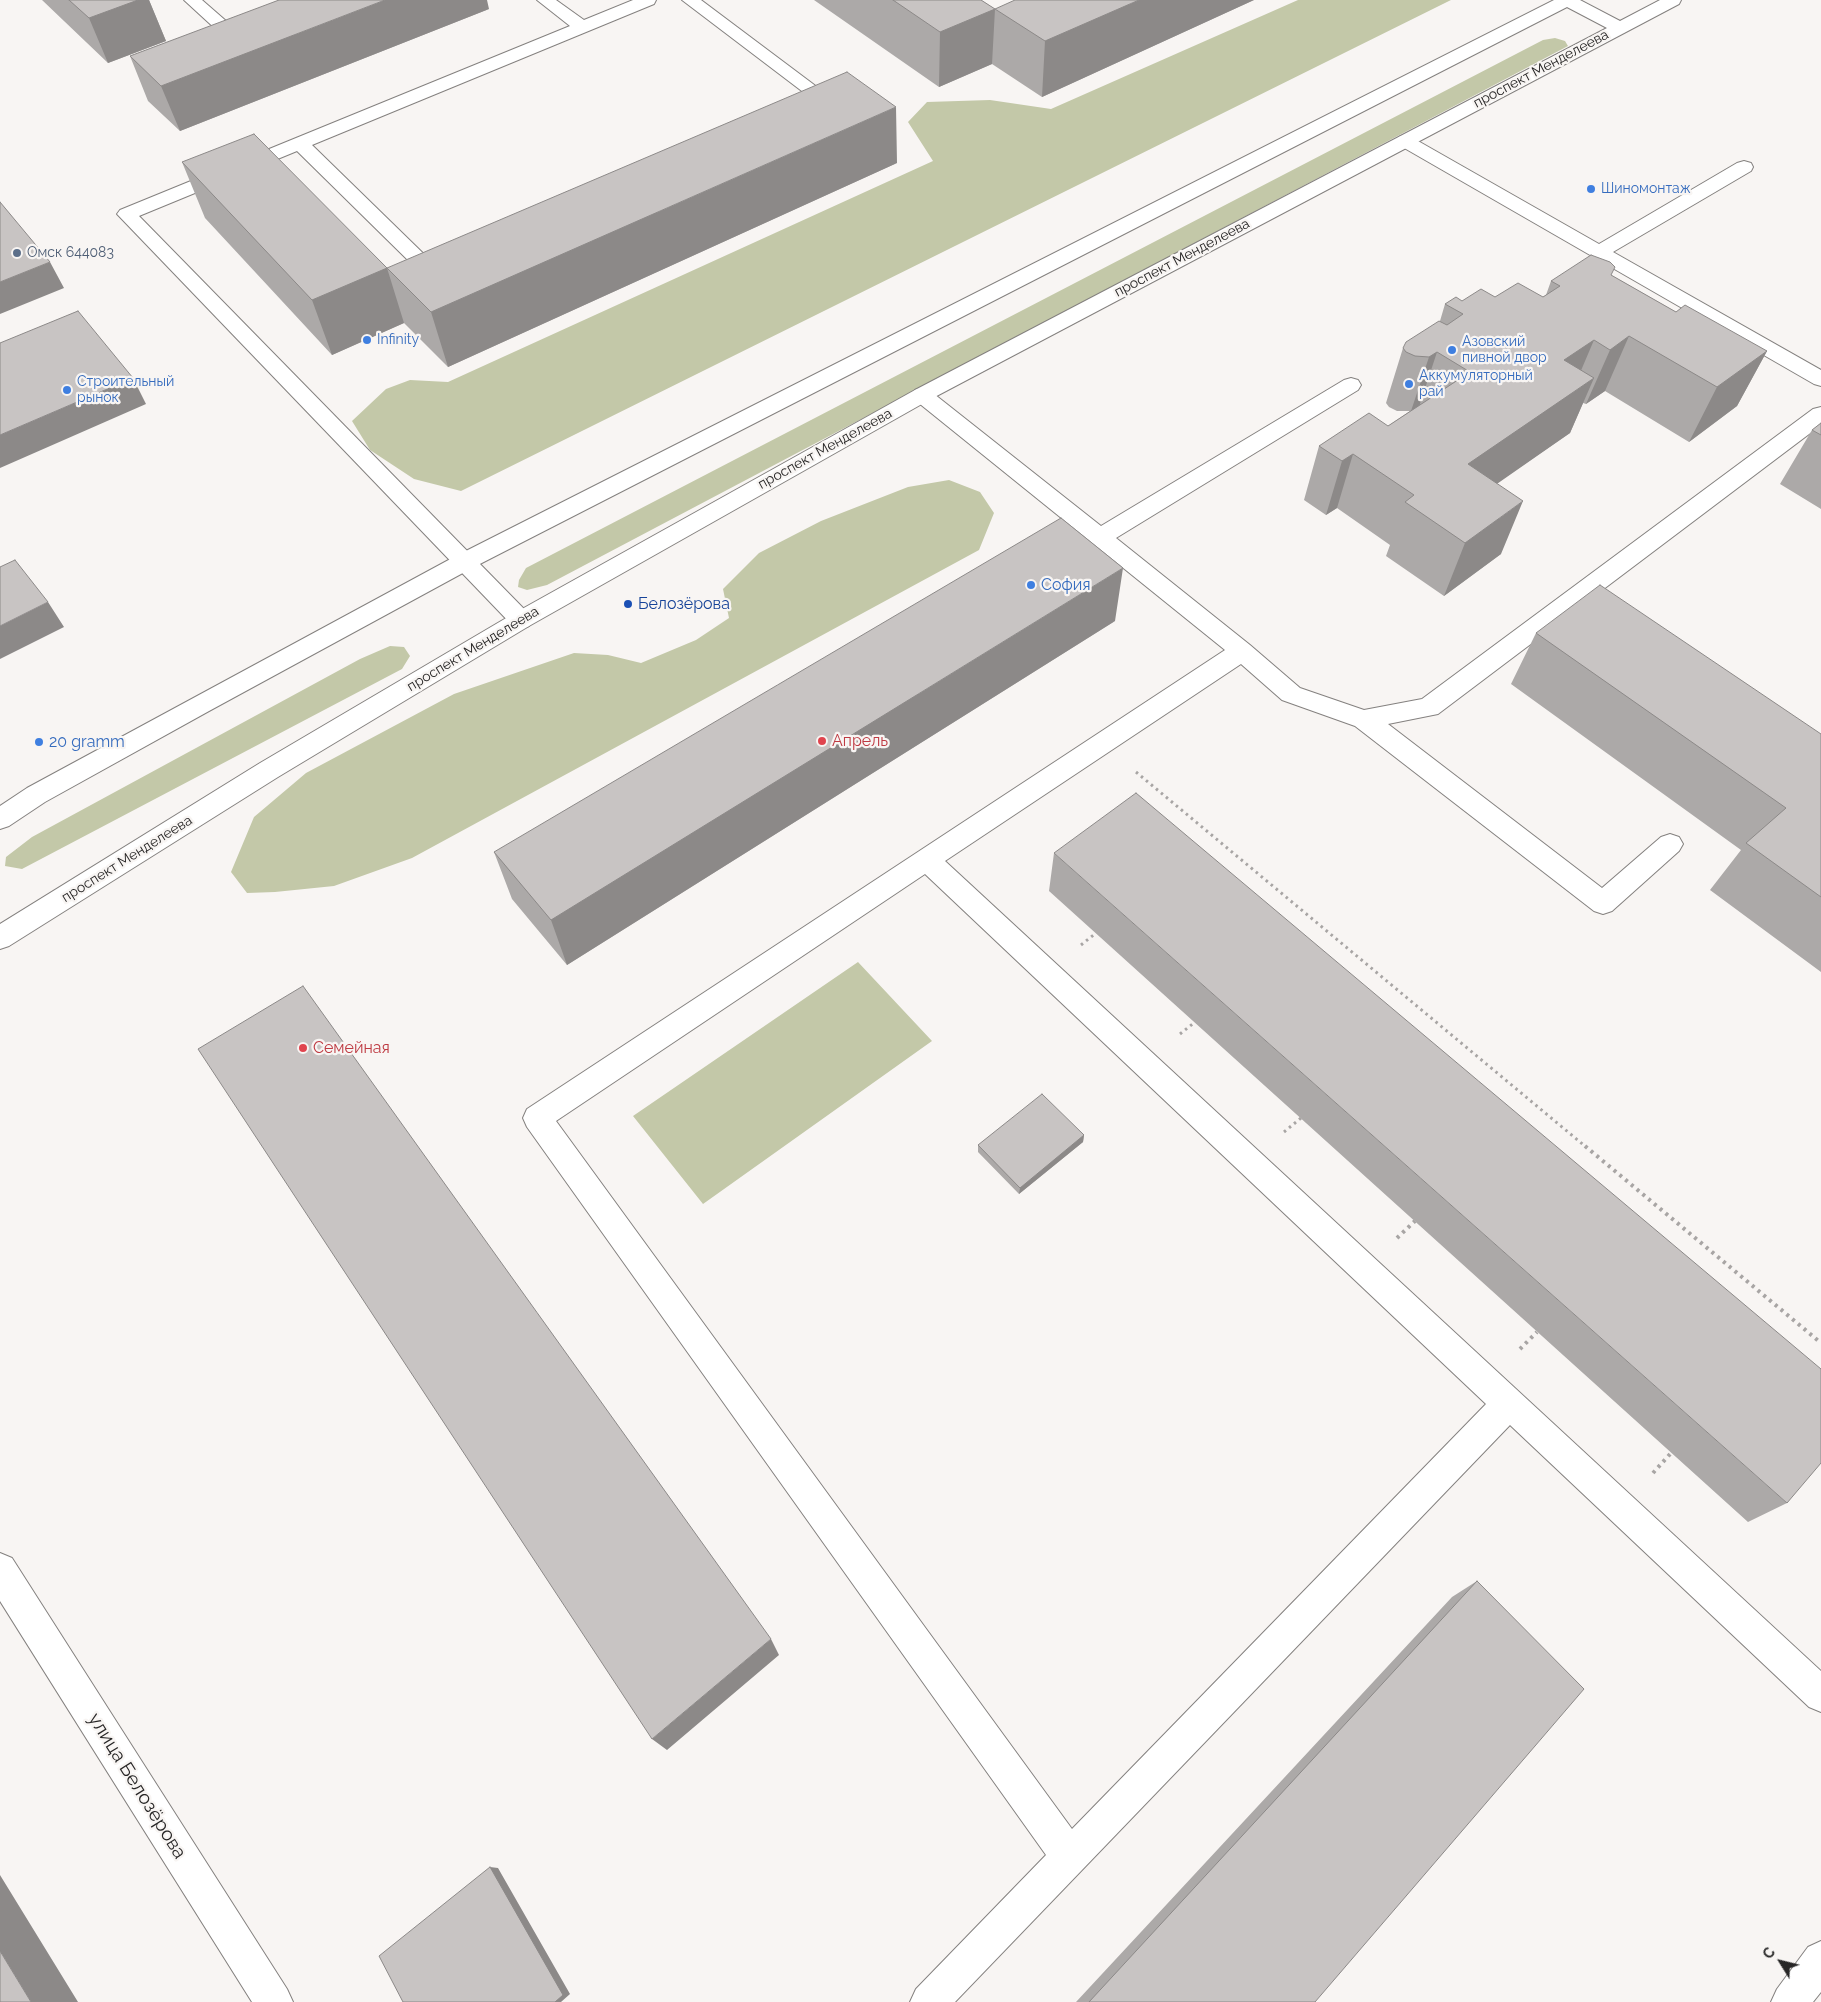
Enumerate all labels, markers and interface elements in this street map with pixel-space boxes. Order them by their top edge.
street label: проспект Менделеева [1471,26,1611,112]
place label: Шиномонтаж [1601,181,1691,197]
marker: Шиномонтаж [1585,183,1597,195]
street label: проспект Менделеева [1112,215,1252,301]
place label: Омск 644083 [27,245,114,261]
marker: Омск 644083 [11,247,23,259]
place label: Infinity [377,332,419,348]
marker: Infinity [361,334,373,346]
place label: Азовский пивной двор [1462,334,1547,367]
marker: Азовский пивной двор [1446,344,1458,356]
place label: Аккумуляторный рай [1419,368,1533,401]
place label: Строительный рынок [77,374,174,407]
marker: Аккумуляторный рай [1403,378,1415,390]
marker: Строительный рынок [61,384,73,396]
street label: проспект Менделеева [755,405,895,493]
place label: София [1041,575,1090,595]
marker: София [1025,579,1037,591]
place label: Белозёрова [638,594,730,614]
marker: Белозёрова [622,598,634,610]
street label: проспект Менделеева [404,603,542,695]
place label: Апрель [832,731,888,751]
place label: 20 gramm [49,732,125,752]
marker: Апрель [816,735,828,747]
marker: 20 gramm [33,736,45,748]
street label: проспект Менделеева [59,812,195,906]
place label: Семейная [313,1038,390,1058]
marker: Семейная [297,1042,309,1054]
street label: улица Белозёрова [83,1709,191,1863]
north arrow [1756,1937,1806,1987]
text: С [1760,1945,1778,1962]

